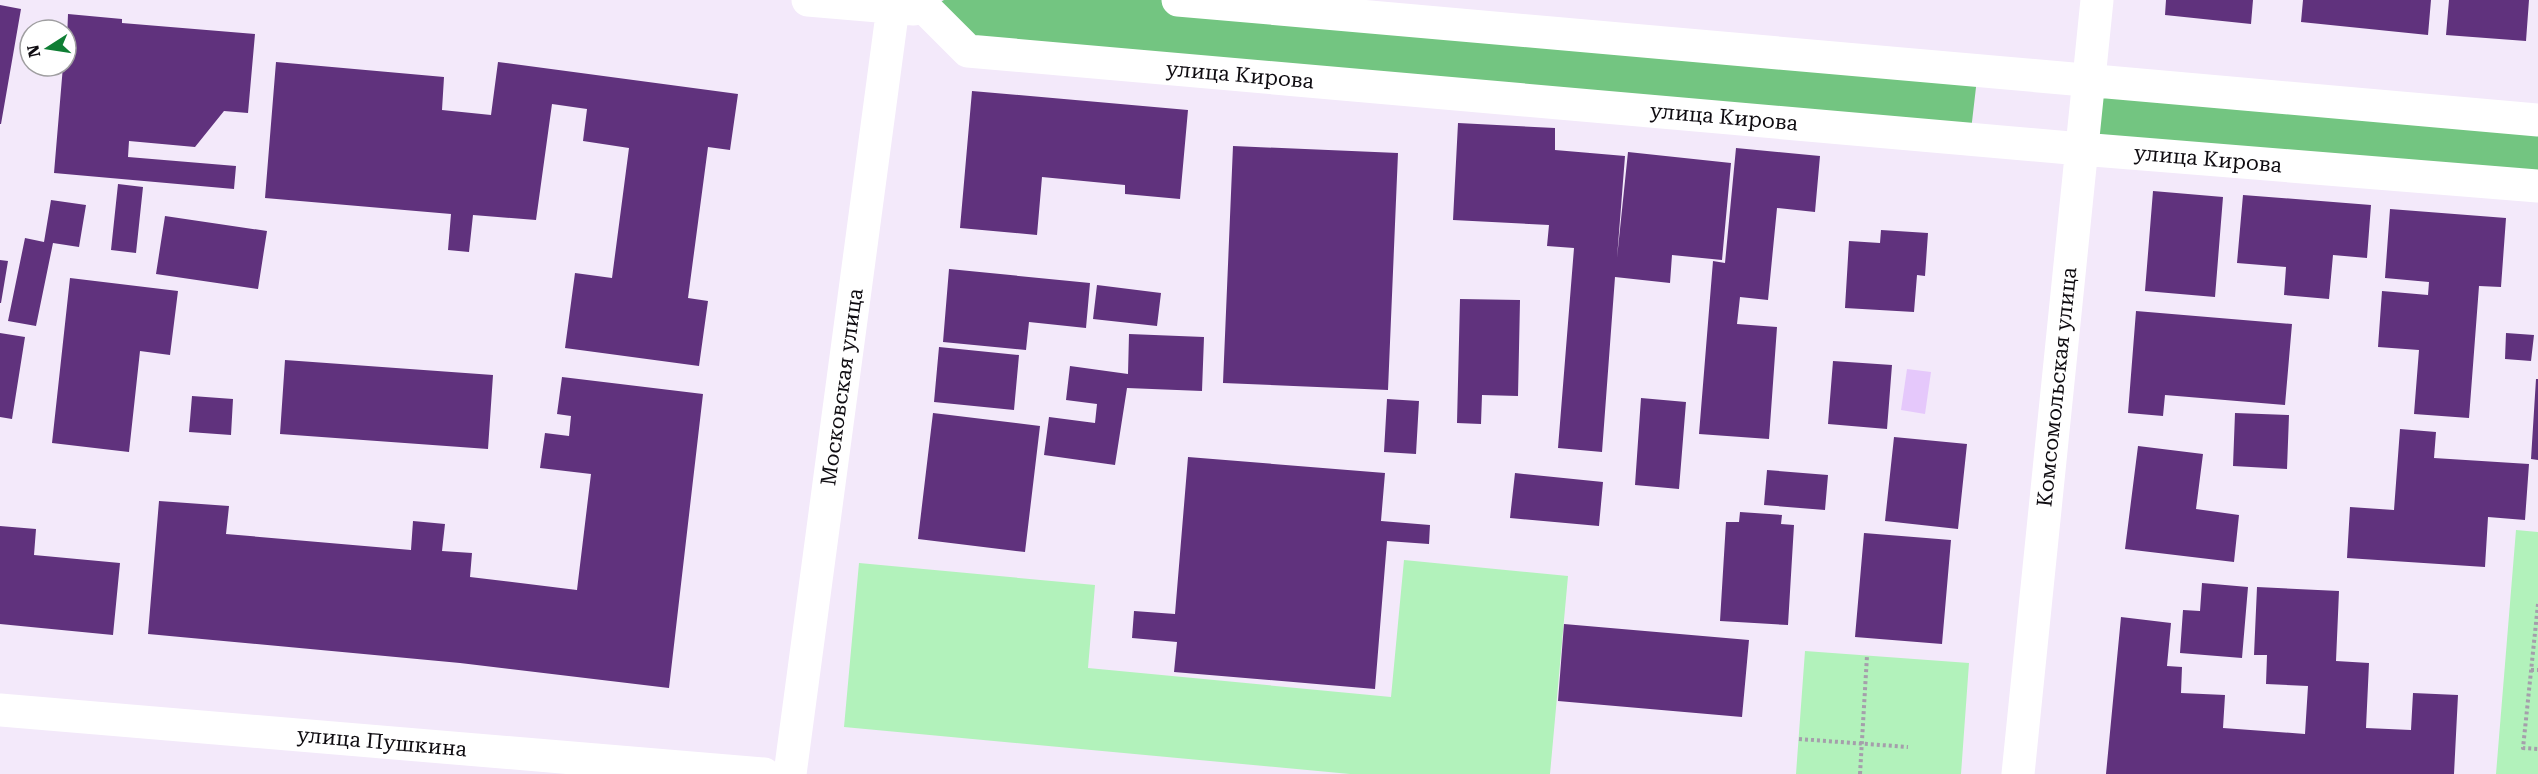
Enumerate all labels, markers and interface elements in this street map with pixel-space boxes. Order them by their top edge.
north arrow [18,18,78,78]
text: N [23,43,44,59]
street label: улица Кирова [1165,57,1316,93]
street label: улица Кирова [1649,99,1800,135]
street label: улица Кирова [2133,141,2284,177]
street label: Комсомольская улица [2032,265,2082,508]
street label: Московская улица [816,286,868,487]
street label: улица Пушкина [296,723,469,761]

